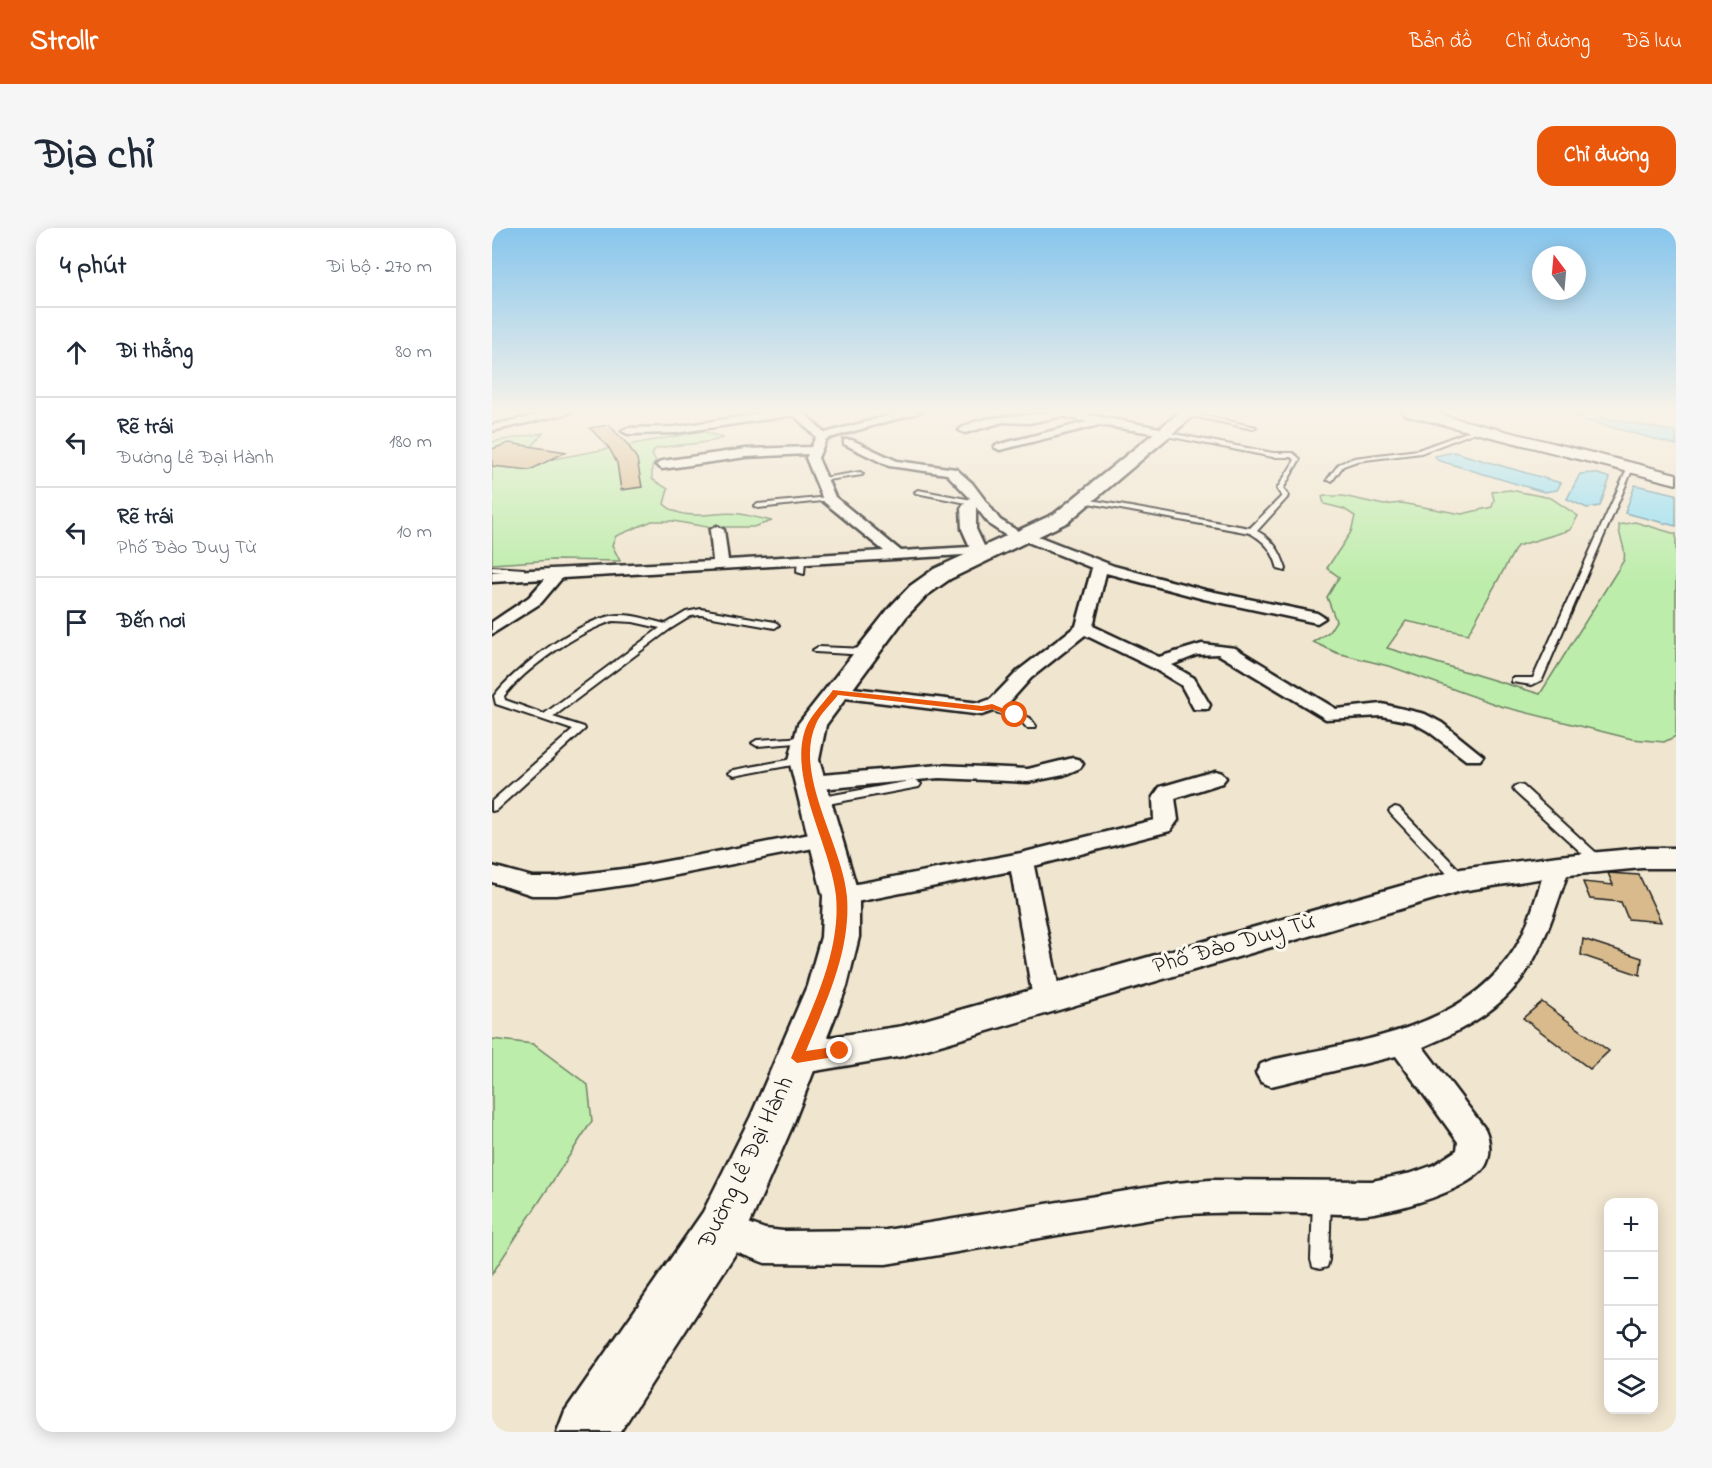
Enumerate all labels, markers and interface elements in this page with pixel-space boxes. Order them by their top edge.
text: Strollr [30,22,98,63]
text: Bản đồ [1409,27,1472,57]
text: Chỉ đường [1505,27,1590,57]
text: Đã lưu [1623,27,1682,57]
text: Địa chỉ [36,126,154,187]
button: Chỉ đường [1537,126,1676,186]
north arrow [1532,246,1586,300]
text: 4 phút [60,248,126,286]
text: Đi bộ · 270 m [327,253,432,282]
icon: ahead [60,336,93,369]
text: Đi thẳng [117,336,193,368]
text: 80 m [395,338,432,367]
text: Rẽ trái [117,412,174,444]
icon: left [60,426,93,459]
text: 180 m [389,428,432,457]
text: Đường Lê Đại Hành [117,444,274,473]
text: Rẽ trái [117,502,174,534]
icon: left [60,516,93,549]
text: 10 m [396,518,432,547]
text: Phố Đào Duy Từ [117,534,256,563]
icon: arrive [60,606,93,639]
text: Đến nơi [117,606,186,638]
route start [1001,701,1027,727]
street label: Phố Đào Duy Từ [1149,905,1320,986]
route end [826,1037,852,1063]
street label: Đường Lê Đại Hành [690,1071,804,1256]
map controls [1604,1198,1658,1414]
button: + [1604,1198,1658,1252]
button: − [1604,1252,1658,1306]
button: locate [1604,1306,1658,1360]
button: layers [1604,1360,1658,1414]

